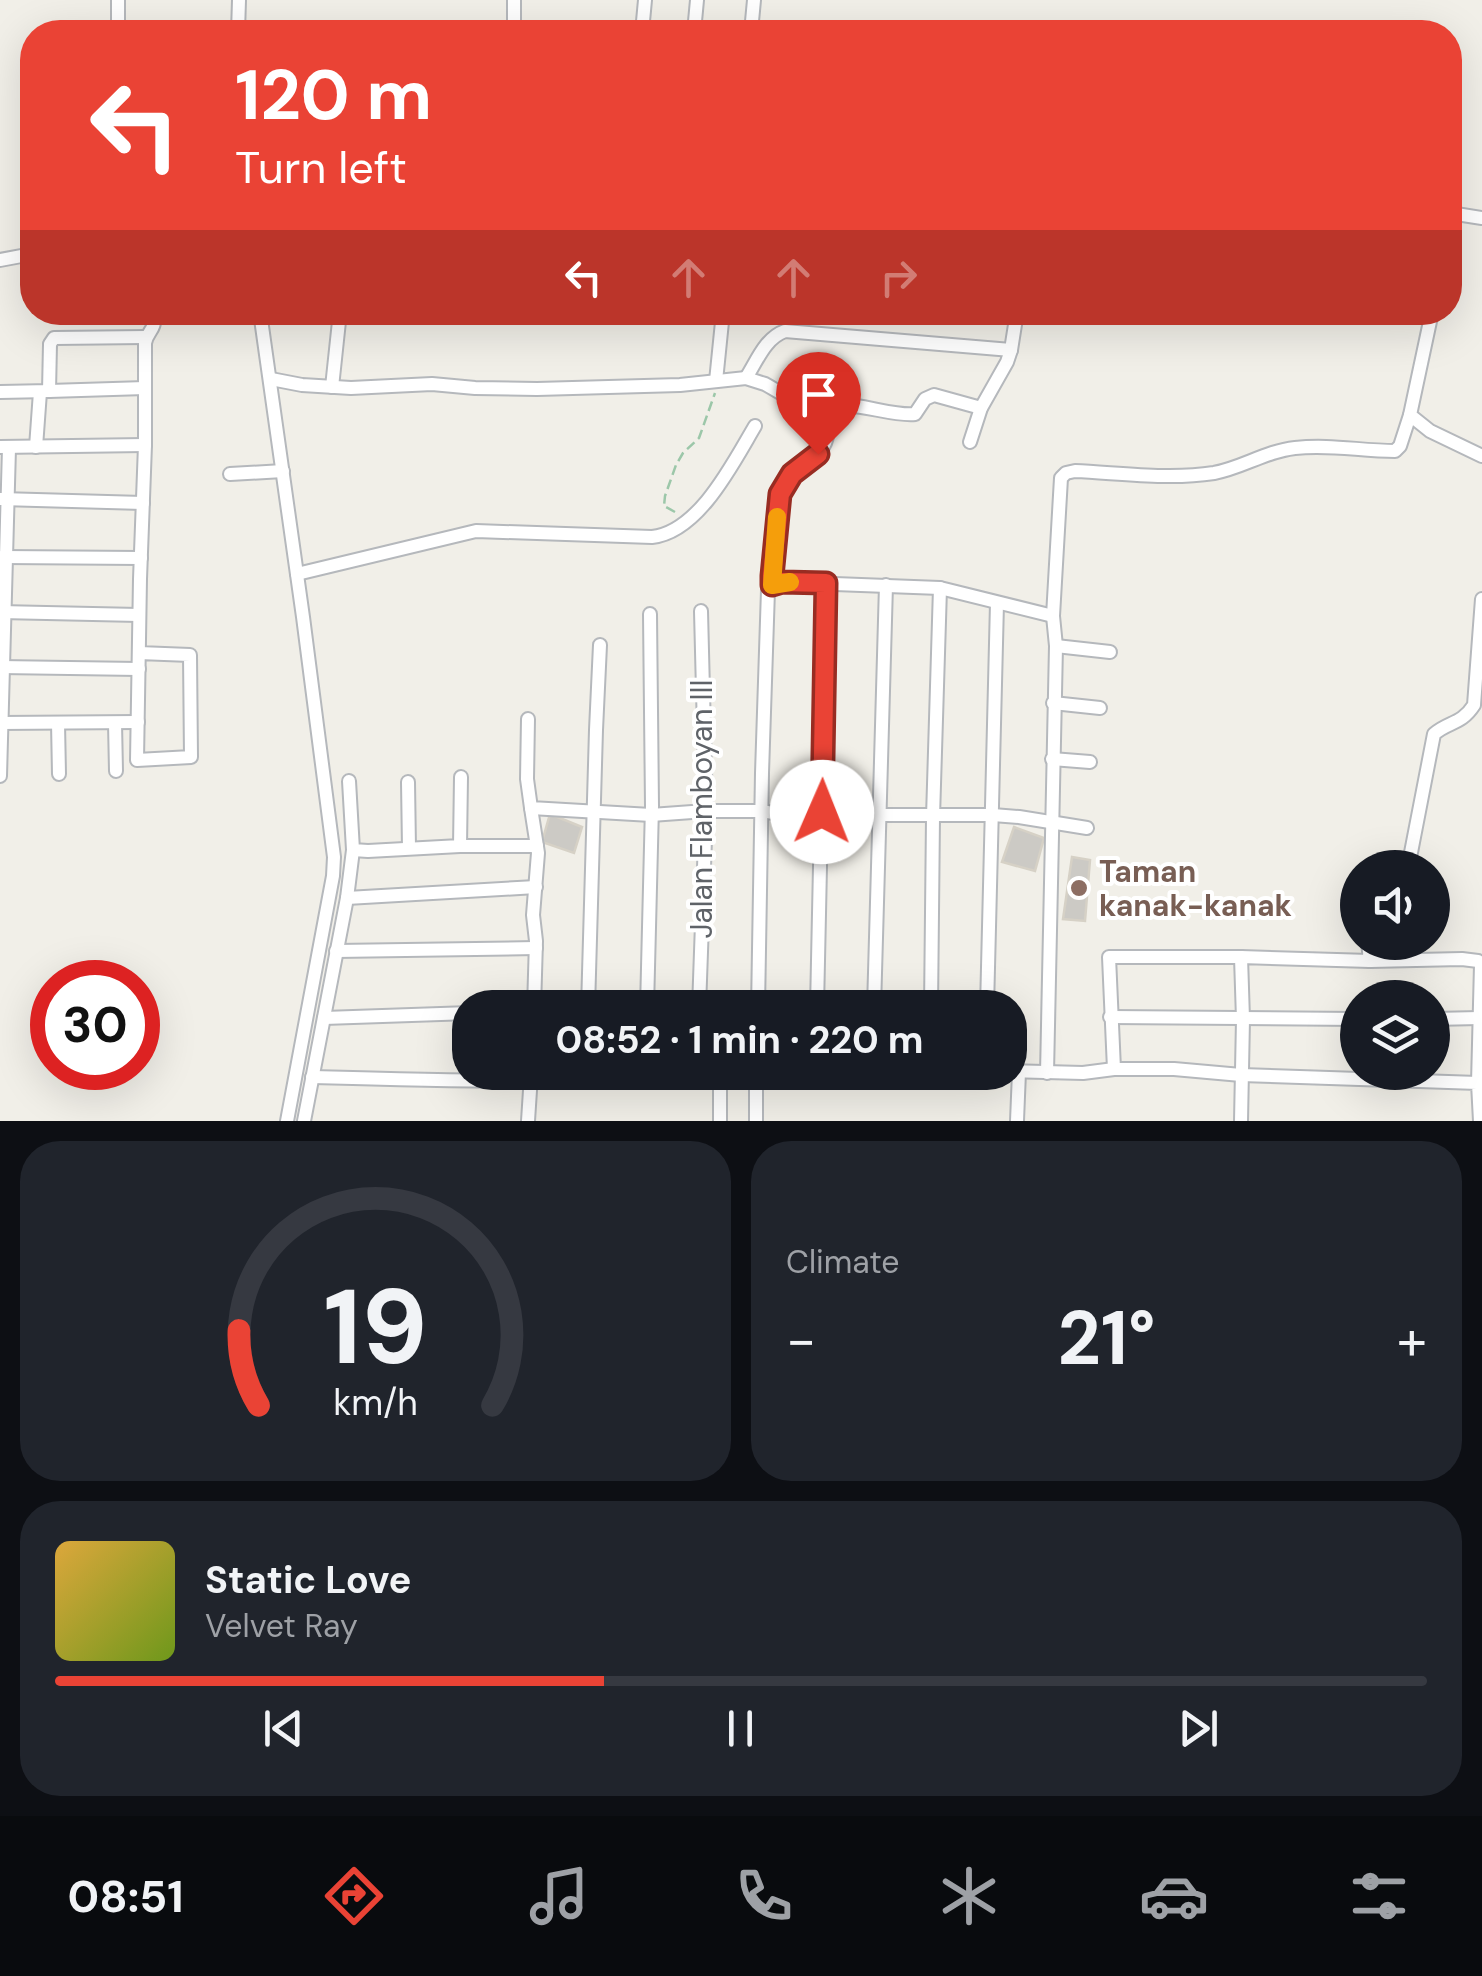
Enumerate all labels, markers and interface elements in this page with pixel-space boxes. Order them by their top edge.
text: 120 m [235,50,432,141]
icon: left [70,60,200,190]
text: Turn left [235,138,407,197]
icon: left [556,250,611,305]
icon: ahead [661,250,716,305]
icon: ahead [766,250,821,305]
icon: right [871,250,926,305]
pin [776,352,861,455]
icon: arrive [791,367,846,422]
street label: Jalan Flamboyan III [682,679,721,939]
position arrow [770,760,874,864]
map controls [1340,850,1450,1090]
button: sound [1340,850,1450,960]
place label: Taman kanak-kanak [1099,852,1292,925]
marker: Taman kanak-kanak [1068,877,1090,899]
speed limit sign: 30 [30,960,160,1090]
button: layers [1340,980,1450,1090]
text: 08:52 · 1 min · 220 m [555,1015,924,1065]
text: Climate [786,1241,900,1283]
text: 19 [324,1260,427,1395]
text: 21° [1058,1290,1155,1387]
text: − [786,1304,816,1376]
text: + [1397,1304,1427,1376]
text: km/h [333,1380,418,1426]
text: Static Love [205,1555,411,1605]
text: Velvet Ray [205,1605,358,1647]
icon: previous [256,1701,311,1756]
icon: pause [713,1701,768,1756]
icon: next [1171,1701,1226,1756]
icon: directions [319,1861,389,1931]
icon: music [524,1861,594,1931]
icon: phone [729,1861,799,1931]
icon: climate [934,1861,1004,1931]
icon: car [1139,1861,1209,1931]
icon: filters [1344,1861,1414,1931]
text: 08:51 [68,1867,184,1926]

